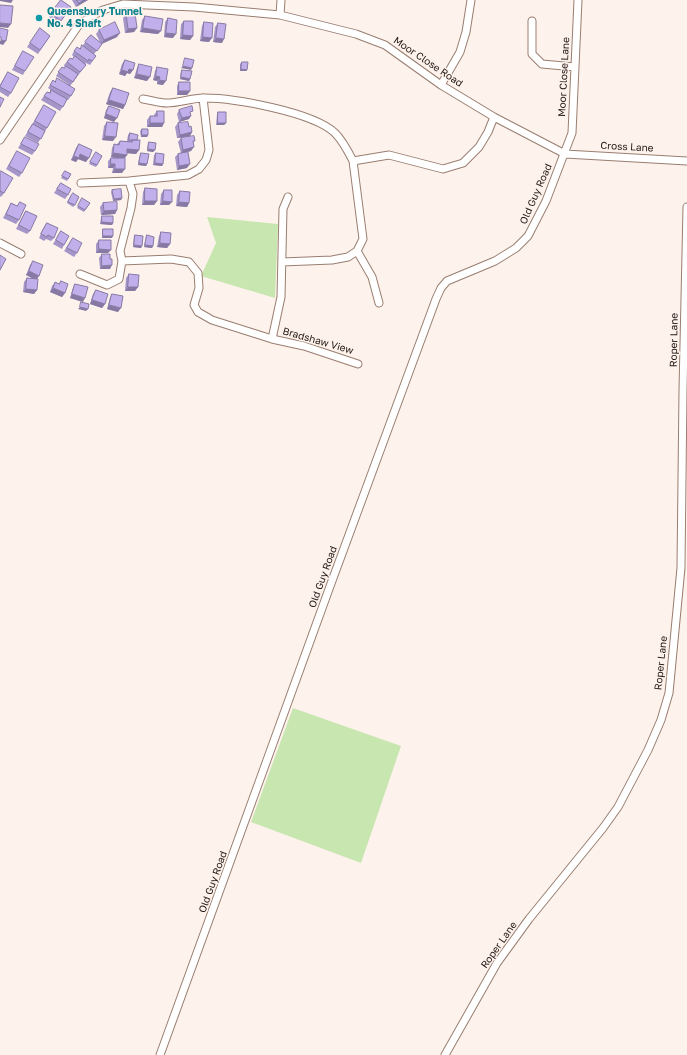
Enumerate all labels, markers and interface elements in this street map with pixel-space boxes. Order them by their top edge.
place label: Queensbury Tunnel No. 4 Shaft [47,6,142,30]
marker: Queensbury Tunnel No. 4 Shaft [34,13,44,23]
street label: Moor Close Road [391,34,465,90]
street label: Moor Close Lane [556,37,572,117]
street label: Cross Lane [600,140,654,154]
street label: Old Guy Road [517,162,555,226]
street label: Roper Lane [668,313,680,367]
street label: Bradshaw View [281,325,355,357]
street label: Old Guy Road [306,544,340,610]
street label: Roper Lane [652,635,670,691]
street label: Old Guy Road [196,849,230,915]
street label: Roper Lane [478,919,520,971]

